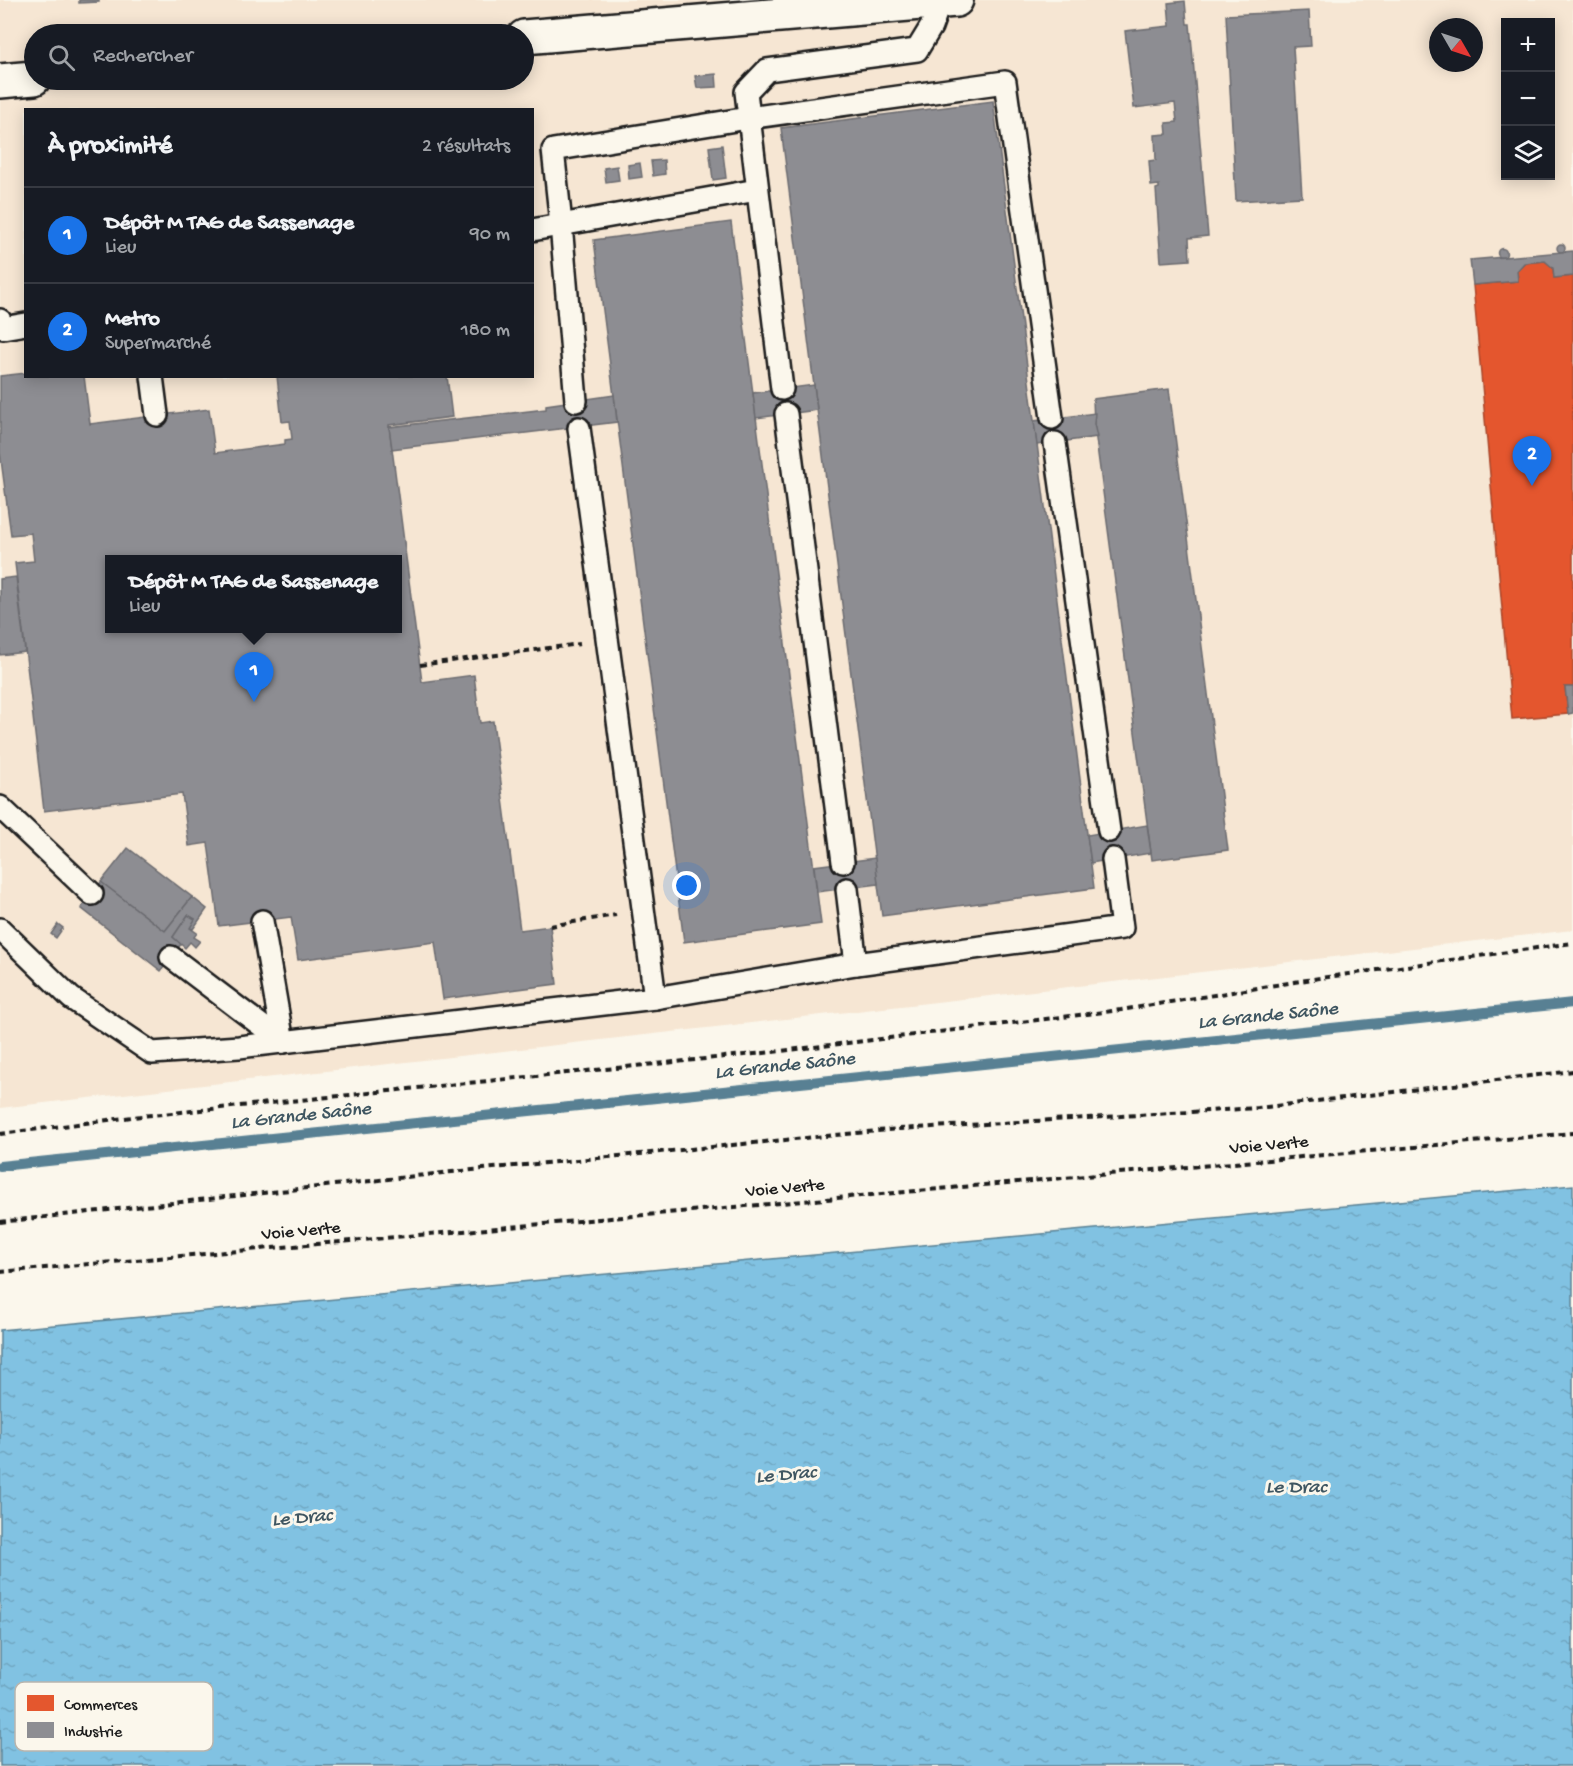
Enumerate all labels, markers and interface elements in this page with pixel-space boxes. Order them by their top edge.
north arrow [1429,18,1483,72]
map controls [1501,18,1555,180]
button: + [1501,18,1555,72]
search box [24,24,534,90]
icon: search [45,41,78,74]
text: Rechercher [93,44,193,70]
button: − [1501,72,1555,126]
button: layers [1501,126,1555,180]
text: À proximité [48,132,172,163]
text: 2 résultats [422,136,510,159]
text: Dépôt M TAG de Sassenage [105,211,354,237]
text: 1 [63,224,72,247]
text: 90 m [470,224,510,247]
text: Lieu [105,237,136,260]
text: Metro [105,307,160,333]
text: 2 [63,320,72,343]
text: 180 m [461,320,510,343]
text: Supermarché [105,333,211,356]
pin: 2 [1512,436,1552,486]
popup [105,555,402,633]
text: Dépôt M TAG de Sassenage [129,570,378,596]
text: Lieu [129,596,160,619]
pin: 1 [234,652,274,702]
your location [672,871,701,900]
water label: La Grande Saône [1197,998,1340,1036]
water label: La Grande Saône [714,1048,857,1086]
water label: La Grande Saône [230,1098,373,1136]
street label: Voie Verte [1228,1132,1310,1160]
street label: Voie Verte [744,1175,826,1203]
street label: Voie Verte [260,1218,342,1246]
water label: Le Drac [755,1462,819,1490]
water label: Le Drac [1266,1477,1328,1500]
water label: Le Drac [271,1505,335,1533]
legend [15,1682,213,1751]
text: Commerces [64,1697,138,1716]
text: Industrie [64,1724,123,1743]

